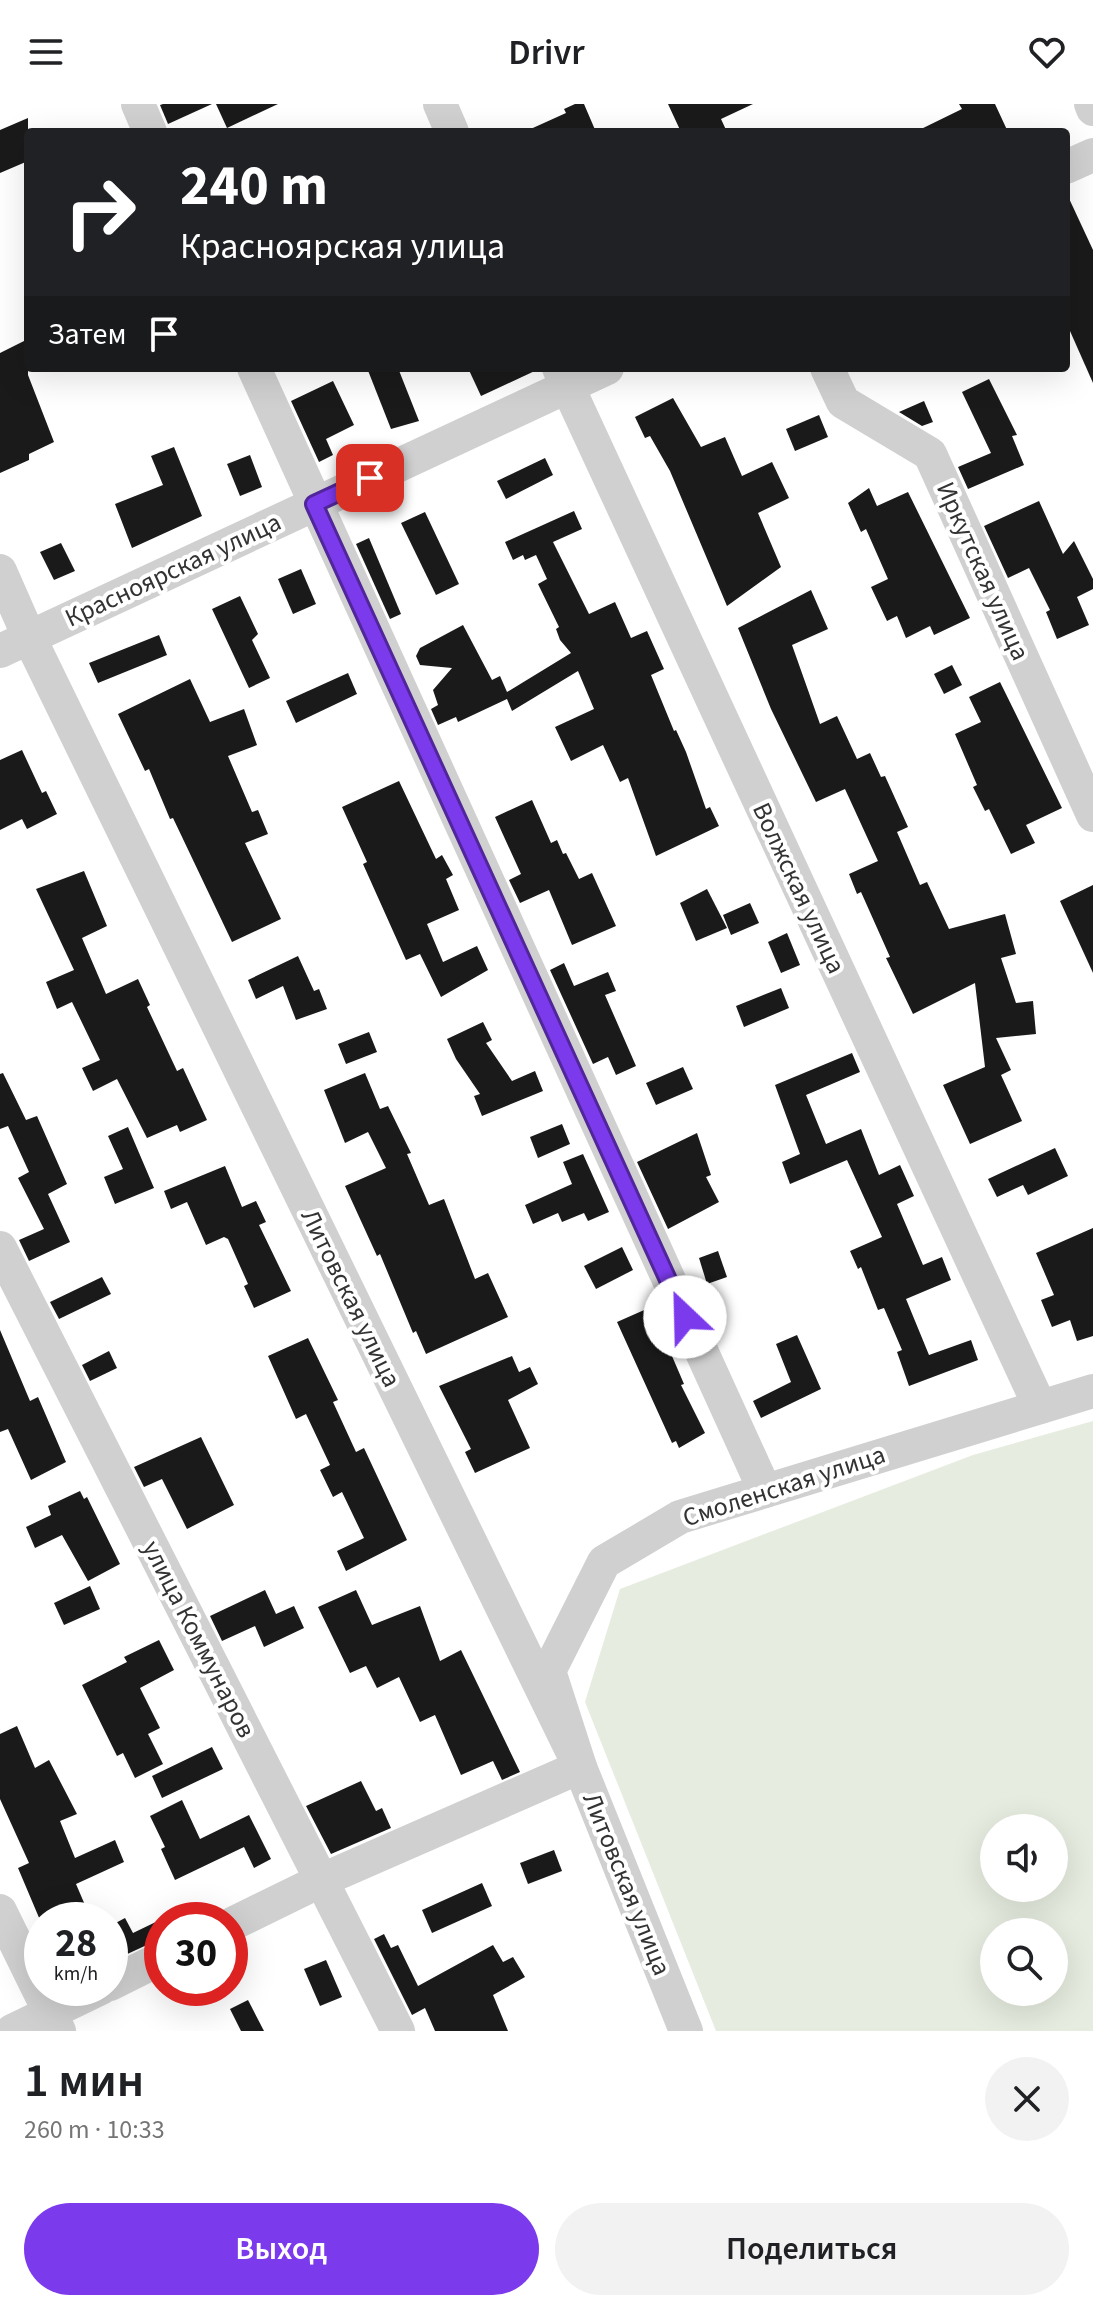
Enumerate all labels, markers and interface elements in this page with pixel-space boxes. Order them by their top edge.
text: Drivr [508,27,585,78]
icon: menu [24,30,68,74]
icon: heart [1025,30,1069,74]
text: 240 m [180,147,328,226]
icon: right [48,160,152,264]
text: Красноярская улица [180,221,505,272]
icon: arrive [142,312,186,356]
text: Затем [48,313,126,356]
pin [336,444,404,512]
icon: arrive [348,456,392,500]
street label: Иркутская улица [927,476,1039,666]
street label: Красноярская улица [59,504,287,636]
street label: Волжская улица [743,796,855,980]
street label: Литовская улица [292,1203,410,1393]
position arrow [643,1275,727,1359]
street label: Смоленская улица [678,1436,890,1536]
street label: улица Коммунаров [133,1534,265,1744]
street label: Литовская улица [573,1787,681,1981]
map controls [980,1814,1068,2006]
button: sound [980,1814,1068,1902]
speed limit sign: 30 [144,1902,248,2006]
text: 28 [55,1915,97,1972]
button: search [980,1918,1068,2006]
text: km/h [54,1960,98,1988]
text: 1 мин [24,2047,144,2115]
button: close [985,2057,1069,2141]
text: 260 m · 10:33 [24,2111,165,2148]
button: Выход [24,2203,539,2295]
button: Поделиться [555,2203,1069,2295]

